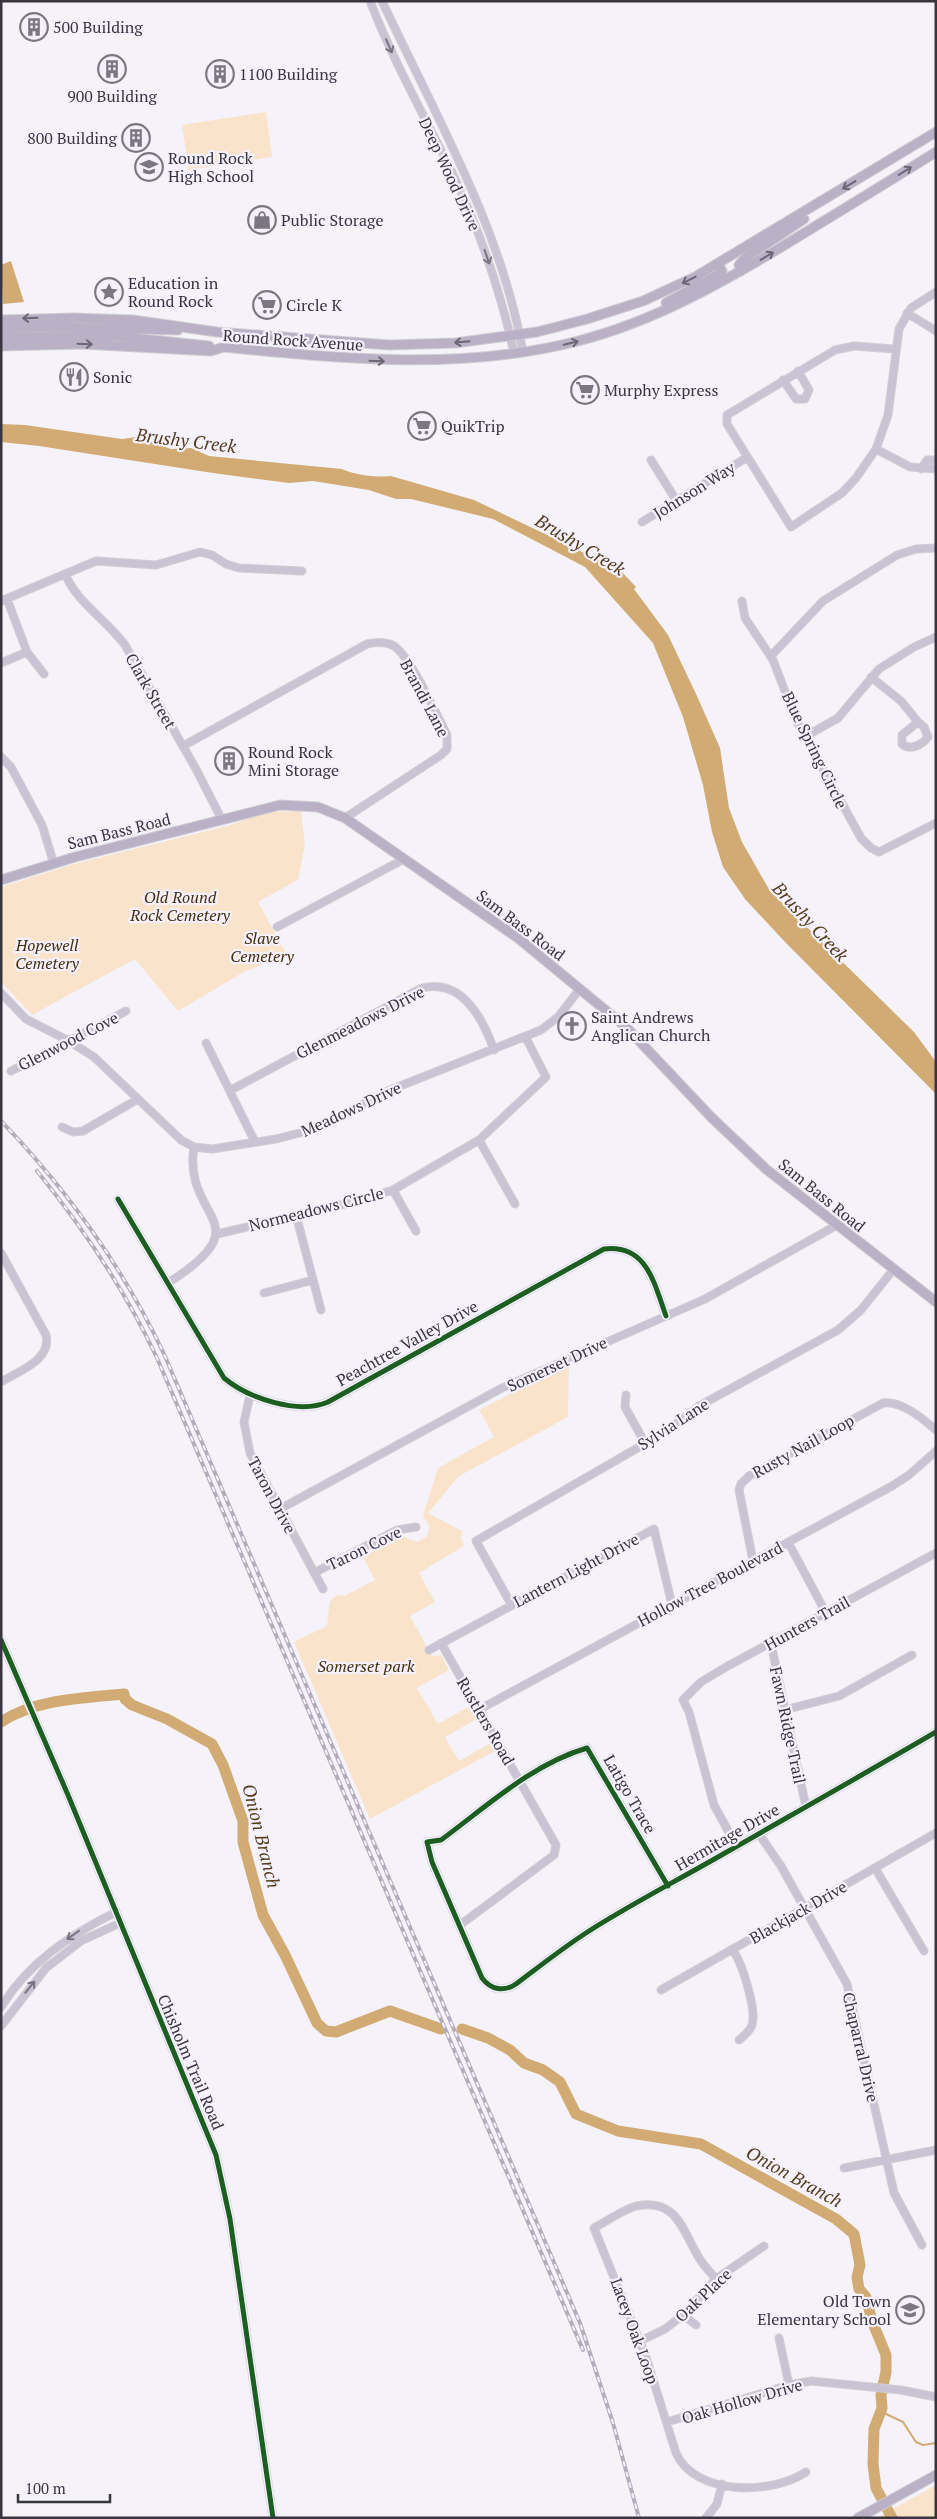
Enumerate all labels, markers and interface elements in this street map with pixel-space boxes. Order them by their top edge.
building icon: 500 Building [19,12,49,42]
place label: 500 Building [53,16,143,38]
one-way arrow [385,38,395,53]
building icon: 900 Building [97,54,127,84]
building icon: 1100 Building [205,59,235,89]
place label: 1100 Building [239,63,338,85]
place label: 900 Building [67,85,157,107]
street label: Deep Wood Drive [414,114,486,234]
building icon: 800 Building [121,123,151,153]
place label: 800 Building [27,127,118,149]
place label: Round Rock High School [168,147,254,187]
school or university icon: Round Rock High School [134,152,164,182]
one-way arrow [898,165,912,175]
one-way arrow [843,180,857,190]
shop icon: Public Storage [247,205,277,235]
place label: Public Storage [281,209,383,231]
one-way arrow [483,248,492,264]
one-way arrow [759,250,773,260]
place label: Education in Round Rock [128,272,219,312]
one-way arrow [682,276,697,285]
place icon: Education in Round Rock [94,277,124,307]
supermarket icon: Circle K [252,290,282,320]
place label: Circle K [286,294,342,316]
one-way arrow [22,314,38,323]
street label: Round Rock Avenue [222,324,364,356]
one-way arrow [454,337,470,347]
one-way arrow [563,338,579,347]
one-way arrow [76,339,93,349]
one-way arrow [369,356,385,365]
restaurant icon: Sonic [59,362,89,392]
place label: Sonic [93,366,132,388]
supermarket icon: Murphy Express [570,375,600,405]
place label: Murphy Express [604,379,718,401]
supermarket icon: QuikTrip [407,411,437,441]
place label: QuikTrip [441,415,505,437]
water label: Brushy Creek [134,422,238,458]
street label: Johnson Way [649,456,740,524]
water label: Brushy Creek [530,507,630,581]
street label: Clark Street [120,649,182,733]
street label: Brandi Lane [395,655,455,741]
street label: Blue Spring Circle [777,688,853,812]
place label: Round Rock Mini Storage [248,741,339,781]
building icon: Round Rock Mini Storage [214,746,244,776]
street label: Sam Bass Road [65,808,173,854]
water label: Brushy Creek [767,876,854,967]
street label: Sam Bass Road [472,884,570,966]
park label: Old Round Rock Cemetery [129,886,231,926]
park label: Slave Cemetery [230,927,294,967]
park label: Hopewell Cemetery [15,934,79,974]
street label: Glenmeadows Drive [292,980,428,1064]
street label: Glenwood Cove [14,1006,122,1076]
place label: Saint Andrews Anglican Church [591,1006,711,1046]
church icon: Saint Andrews Anglican Church [557,1011,587,1041]
street label: Meadows Drive [297,1076,405,1142]
street label: Sam Bass Road [774,1153,870,1237]
street label: Normeadows Circle [246,1182,386,1236]
street label: Peachtree Valley Drive [332,1295,482,1391]
street label: Somerset Drive [503,1331,611,1397]
street label: Sylvia Lane [633,1393,713,1455]
street label: Rusty Nail Loop [748,1409,858,1483]
street label: Taron Drive [243,1453,301,1537]
street label: Taron Cove [323,1521,405,1575]
street label: Lantern Light Drive [509,1528,643,1612]
street label: Hollow Tree Boulevard [634,1536,787,1632]
street label: Hunters Trail [760,1590,854,1656]
park label: Somerset park [317,1655,415,1677]
street label: Fawn Ridge Trail [765,1664,811,1786]
street label: Rustlers Road [452,1673,520,1769]
street label: Latigo Trace [599,1751,661,1837]
water label: Onion Branch [237,1781,287,1890]
street label: Hermitage Drive [671,1798,783,1876]
street label: Blackjack Drive [745,1875,851,1949]
one-way arrow [66,1930,80,1940]
one-way arrow [25,1981,36,1994]
street label: Chaparral Drive [838,1990,884,2104]
street label: Chisholm Trail Road [153,1991,230,2133]
water label: Onion Branch [742,2140,847,2212]
street label: Oak Place [670,2263,736,2327]
street label: Lacey Oak Loop [606,2275,664,2387]
place label: Old Town Elementary School [757,2290,891,2330]
school or university icon: Old Town Elementary School [895,2295,925,2325]
street label: Oak Hollow Drive [679,2373,805,2429]
scale bar [18,2472,110,2504]
text: 100 m [25,2478,66,2498]

